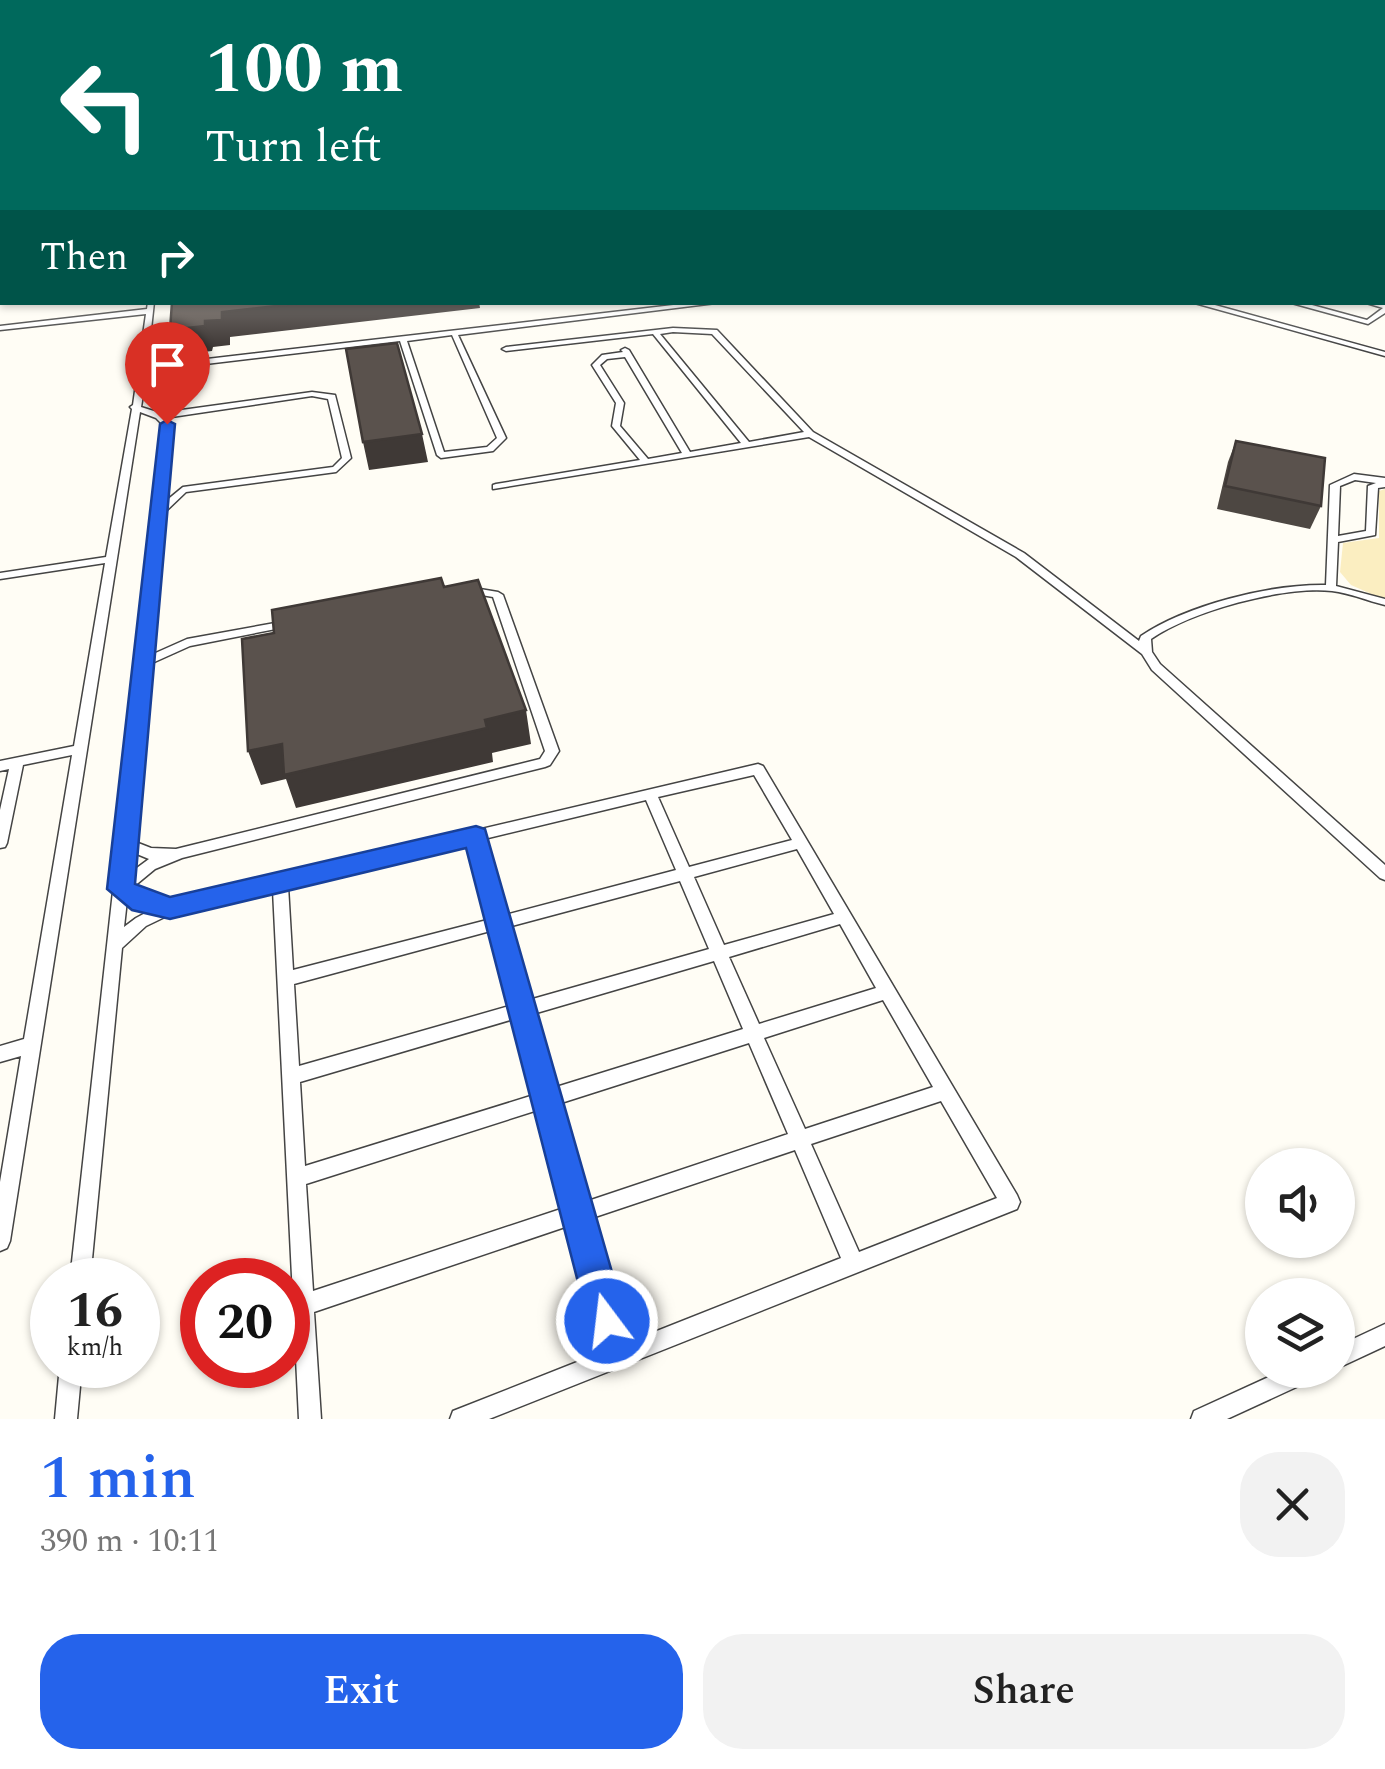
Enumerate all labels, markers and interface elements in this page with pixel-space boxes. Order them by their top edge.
text: 100 m [205,17,403,123]
icon: left [40,40,170,170]
text: Turn left [205,113,382,182]
text: Then [40,229,128,287]
icon: right [148,230,203,285]
pin [125,322,210,425]
icon: arrive [140,337,195,392]
map controls [1245,1148,1355,1388]
button: sound [1245,1148,1355,1258]
speed limit sign: 20 [180,1258,310,1388]
position arrow [555,1269,659,1373]
text: 16 [67,1273,123,1349]
button: layers [1245,1278,1355,1388]
text: km/h [67,1329,123,1367]
text: 1 min [40,1433,196,1525]
button: close [1240,1452,1345,1557]
text: 390 m · 10:11 [40,1517,220,1566]
button: Exit [40,1634,683,1749]
button: Share [703,1634,1345,1749]

